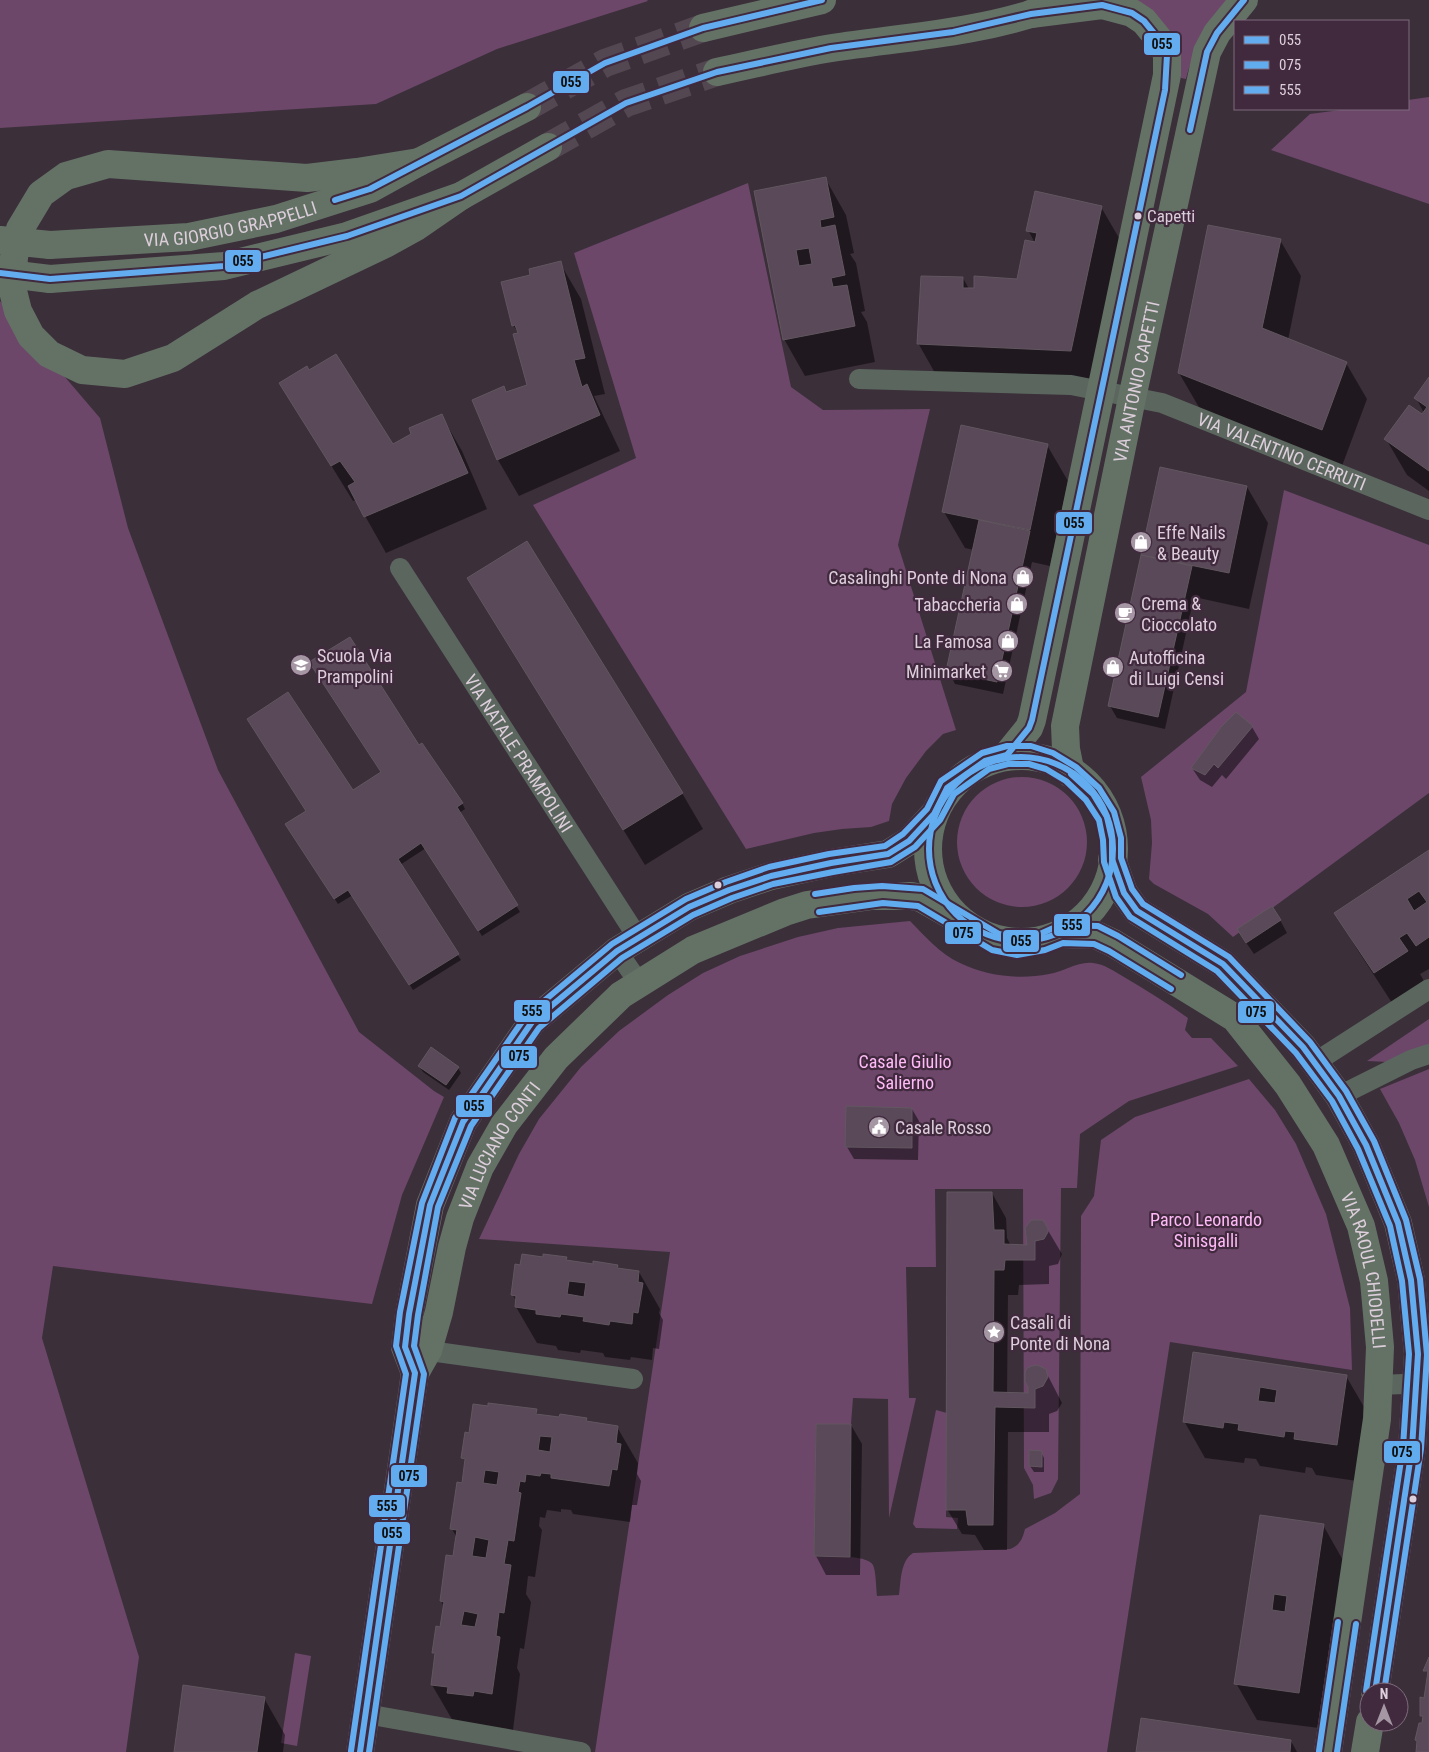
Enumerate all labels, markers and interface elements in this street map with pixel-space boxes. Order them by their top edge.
legend [1234,20,1409,110]
text: 055 [1279,31,1301,49]
line badge: 055 [1143,32,1181,56]
text: 055 [1151,36,1173,52]
text: 075 [1279,56,1301,74]
line badge: 055 [552,70,590,94]
text: 055 [560,74,582,90]
text: 555 [1279,81,1301,99]
street label: VIA GIORGIO GRAPPELLI [143,196,319,250]
place label: Capetti [1147,206,1195,226]
marker: Capetti [1133,211,1143,221]
line badge: 055 [224,249,262,273]
text: 055 [232,253,254,269]
street label: VIA ANTONIO CAPETTI [1109,299,1163,464]
street label: VIA VALENTINO CERRUTI [1195,408,1369,494]
line badge: 055 [1055,511,1093,535]
text: 055 [1063,515,1085,531]
place label: Effe Nails & Beauty [1157,522,1226,564]
shop icon: Effe Nails & Beauty [1129,530,1153,554]
shop icon: Casalinghi Ponte di Nona [1011,565,1035,589]
place label: Casalinghi Ponte di Nona [828,567,1007,588]
shop icon: Tabaccheria [1005,592,1029,616]
place label: Crema & Cioccolato [1141,593,1217,635]
place label: Tabaccheria [915,594,1001,615]
cafe icon: Crema & Cioccolato [1113,601,1137,625]
shop icon: La Famosa [996,629,1020,653]
place label: La Famosa [914,631,992,652]
place label: Scuola Via Prampolini [317,645,393,687]
place label: Autofficina di Luigi Censi [1129,647,1224,689]
school or university icon: Scuola Via Prampolini [289,653,313,677]
shop icon: Autofficina di Luigi Censi [1101,655,1125,679]
supermarket icon: Minimarket [990,659,1014,683]
place label: Minimarket [906,661,986,682]
street label: VIA NATALE PRAMPOLINI [461,670,578,836]
unlabelled marker [713,880,723,890]
line badge: 555 [1053,913,1091,937]
text: 555 [1061,917,1083,933]
line badge: 075 [944,921,982,945]
text: 075 [952,925,974,941]
line badge: 055 [1002,929,1040,953]
text: 055 [1010,933,1032,949]
line badge: 555 [513,999,551,1023]
line badge: 075 [1237,1000,1275,1024]
text: 555 [521,1003,543,1019]
text: 075 [1245,1004,1267,1020]
line badge: 075 [500,1045,538,1069]
text: 075 [508,1048,530,1064]
park label: Casale Giulio Salierno [858,1051,952,1093]
street label: VIA LUCIANO CONTI [454,1078,544,1212]
line badge: 055 [455,1094,493,1118]
text: 055 [463,1098,485,1114]
public building icon: Casale Rosso [867,1115,891,1139]
place label: Casale Rosso [895,1117,991,1138]
street label: VIA RAOUL CHIODELLI [1337,1189,1391,1350]
park label: Parco Leonardo Sinisgalli [1150,1209,1262,1251]
place label: Casali di Ponte di Nona [1010,1312,1110,1354]
place icon: Casali di Ponte di Nona [982,1320,1006,1344]
line badge: 075 [1383,1440,1421,1464]
text: 075 [1391,1444,1413,1460]
line badge: 075 [390,1464,428,1488]
text: 075 [398,1468,420,1484]
line badge: 555 [368,1494,406,1518]
unlabelled marker [1408,1494,1418,1504]
text: 555 [376,1498,398,1514]
line badge: 055 [373,1521,411,1545]
text: 055 [381,1525,403,1541]
north arrow [1359,1682,1409,1732]
text: N [1380,1686,1388,1702]

